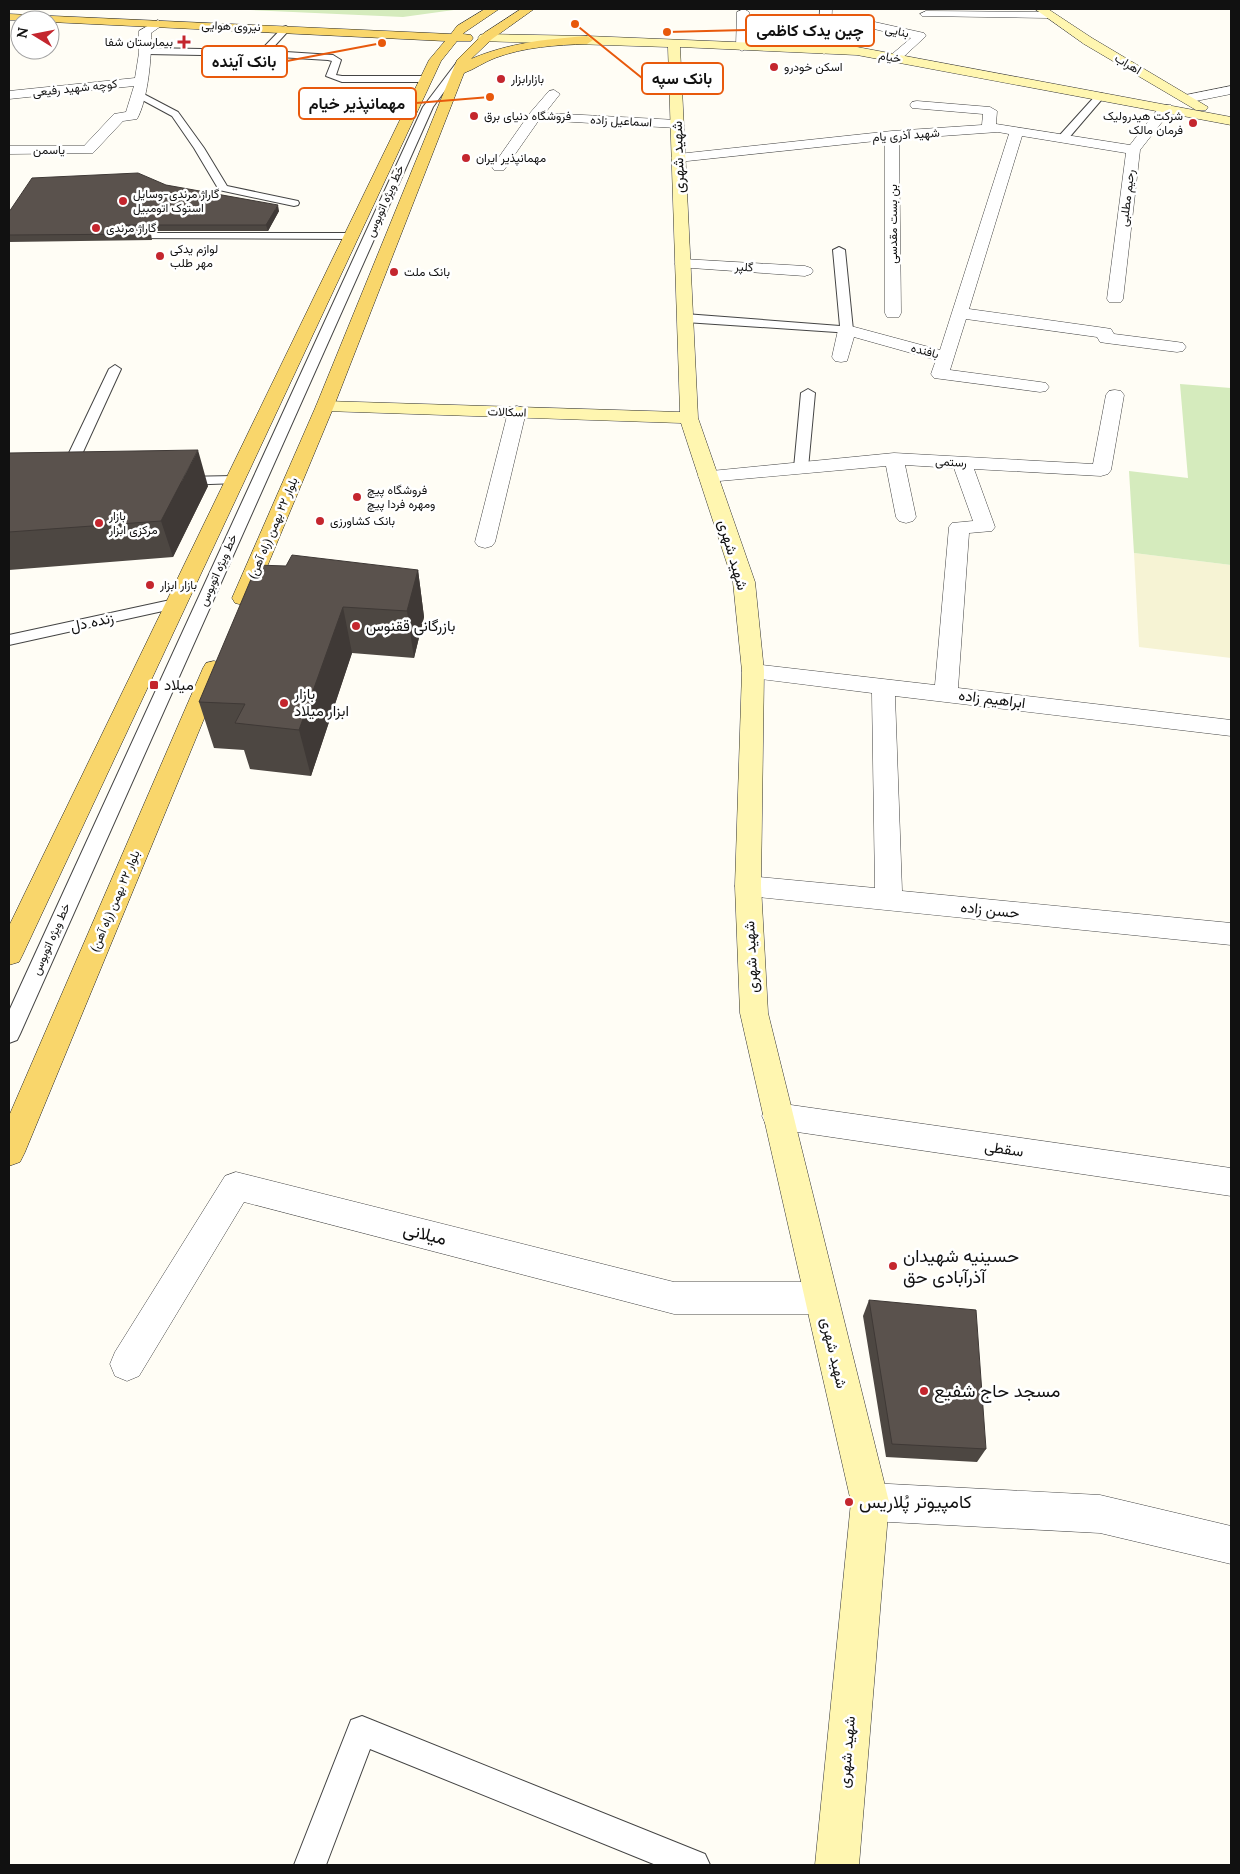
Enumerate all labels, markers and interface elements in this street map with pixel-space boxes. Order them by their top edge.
north arrow [10,10,60,60]
callout: چین یدک کاظمی [746,15,874,46]
street label: نیروی هوایی [201,17,261,35]
text: چین یدک کاظمی [756,20,864,42]
street label: بنایی [884,21,910,41]
text: N [12,26,32,40]
place label: بیمارستان شفا [105,34,173,50]
marker: بیمارستان شفا [177,35,191,49]
callout: بانک آینده [202,46,287,77]
street label: خیام [877,47,903,67]
street label: اهراب [1112,50,1144,78]
text: بانک آینده [212,51,276,71]
place label: اسکن خودرو [784,59,843,75]
marker: اسکن خودرو [768,61,780,73]
callout: بانک سپه [642,63,723,94]
text: بانک سپه [652,68,712,90]
place label: بازارابزار [510,71,544,87]
marker: بازارابزار [495,73,507,85]
street label: کوچه شهید رفیعی [32,76,118,100]
callout: مهمانپذیر خیام [299,88,416,119]
text: مهمانپذیر خیام [309,93,406,115]
place label: فروشگاه دنیای برق [484,108,571,124]
place label: شرکت هیدرولیک فرمان مالک [1103,108,1183,138]
marker: فروشگاه دنیای برق [468,110,480,122]
street label: اسماعیل زاده [590,111,652,131]
marker: شرکت هیدرولیک فرمان مالک [1187,117,1199,129]
street label: شهید شهری [667,120,689,193]
street label: شهید آذری یام [872,125,940,145]
street label: یاسمن [33,142,65,158]
place label: مهمانپذیر ایران [476,150,546,166]
marker: مهمانپذیر ایران [460,152,472,164]
street label: خط ویژه اتوبوس [362,162,408,240]
street label: رحیم مطلبی [1116,168,1138,228]
street label: بن بست مقدسی [885,184,901,264]
place label: گاراژ مرندی-وسایل استوک اتومبیل [133,186,219,216]
marker: گاراژ مرندی-وسایل استوک اتومبیل [117,195,129,207]
place label: گاراژ مرندی [106,220,156,236]
marker: گاراژ مرندی [90,222,102,234]
place label: لوازم یدکی مهر طلب [170,241,218,271]
marker: لوازم یدکی مهر طلب [154,250,166,262]
street label: گلپر [733,258,754,275]
place label: بانک ملت [404,264,450,279]
marker: بانک ملت [388,266,400,278]
street label: بافنده [910,340,941,361]
street label: اسکالات [487,403,527,420]
street label: رستمی [935,453,967,471]
street label: بلوار ۲۲ بهمن (راه آهن) [244,475,302,581]
place label: فروشگاه پیچ ومهره فردا پیچ [367,482,435,513]
marker: فروشگاه پیچ ومهره فردا پیچ [351,491,363,503]
place label: بازار مرکزی ابزار [108,508,158,538]
place label: بانک کشاورزی [330,513,395,529]
marker: بانک کشاورزی [314,515,326,527]
marker: بازار مرکزی ابزار [93,517,105,529]
street label: شهید شهری [713,517,753,593]
street label: خط ویژه اتوبوس [195,531,241,609]
place label: بازار ابزار [159,577,197,593]
marker: بازار ابزار [144,579,156,591]
street label: زنده دل [68,608,115,635]
place label: بازرگانی ققنوس [366,616,455,636]
marker: بازرگانی ققنوس [350,620,362,632]
place label: میلاد [164,675,194,694]
marker: میلاد [148,679,160,691]
place label: بازار ابزار میلاد [293,684,349,720]
street label: ابراهیم زاده [957,685,1027,713]
marker: بازار ابزار میلاد [278,697,290,709]
street label: بلوار ۲۲ بهمن (راه آهن) [86,848,144,954]
street label: حسن زاده [959,897,1021,923]
street label: خط ویژه اتوبوس [28,900,74,978]
street label: شهید شهری [739,920,763,994]
street label: سقطی [983,1136,1025,1162]
street label: میلانی [401,1217,449,1250]
place label: حسینیه شهیدان آذرآبادی حق [903,1244,1019,1288]
marker: حسینیه شهیدان آذرآبادی حق [887,1260,899,1272]
street label: شهید شهری [816,1316,852,1391]
place label: مسجد حاج شفیع [934,1379,1060,1403]
marker: مسجد حاج شفیع [918,1385,930,1397]
place label: کامپیوتر پُلاریس [859,1490,972,1514]
marker: کامپیوتر پُلاریس [843,1496,855,1508]
street label: شهید شهری [834,1715,860,1789]

